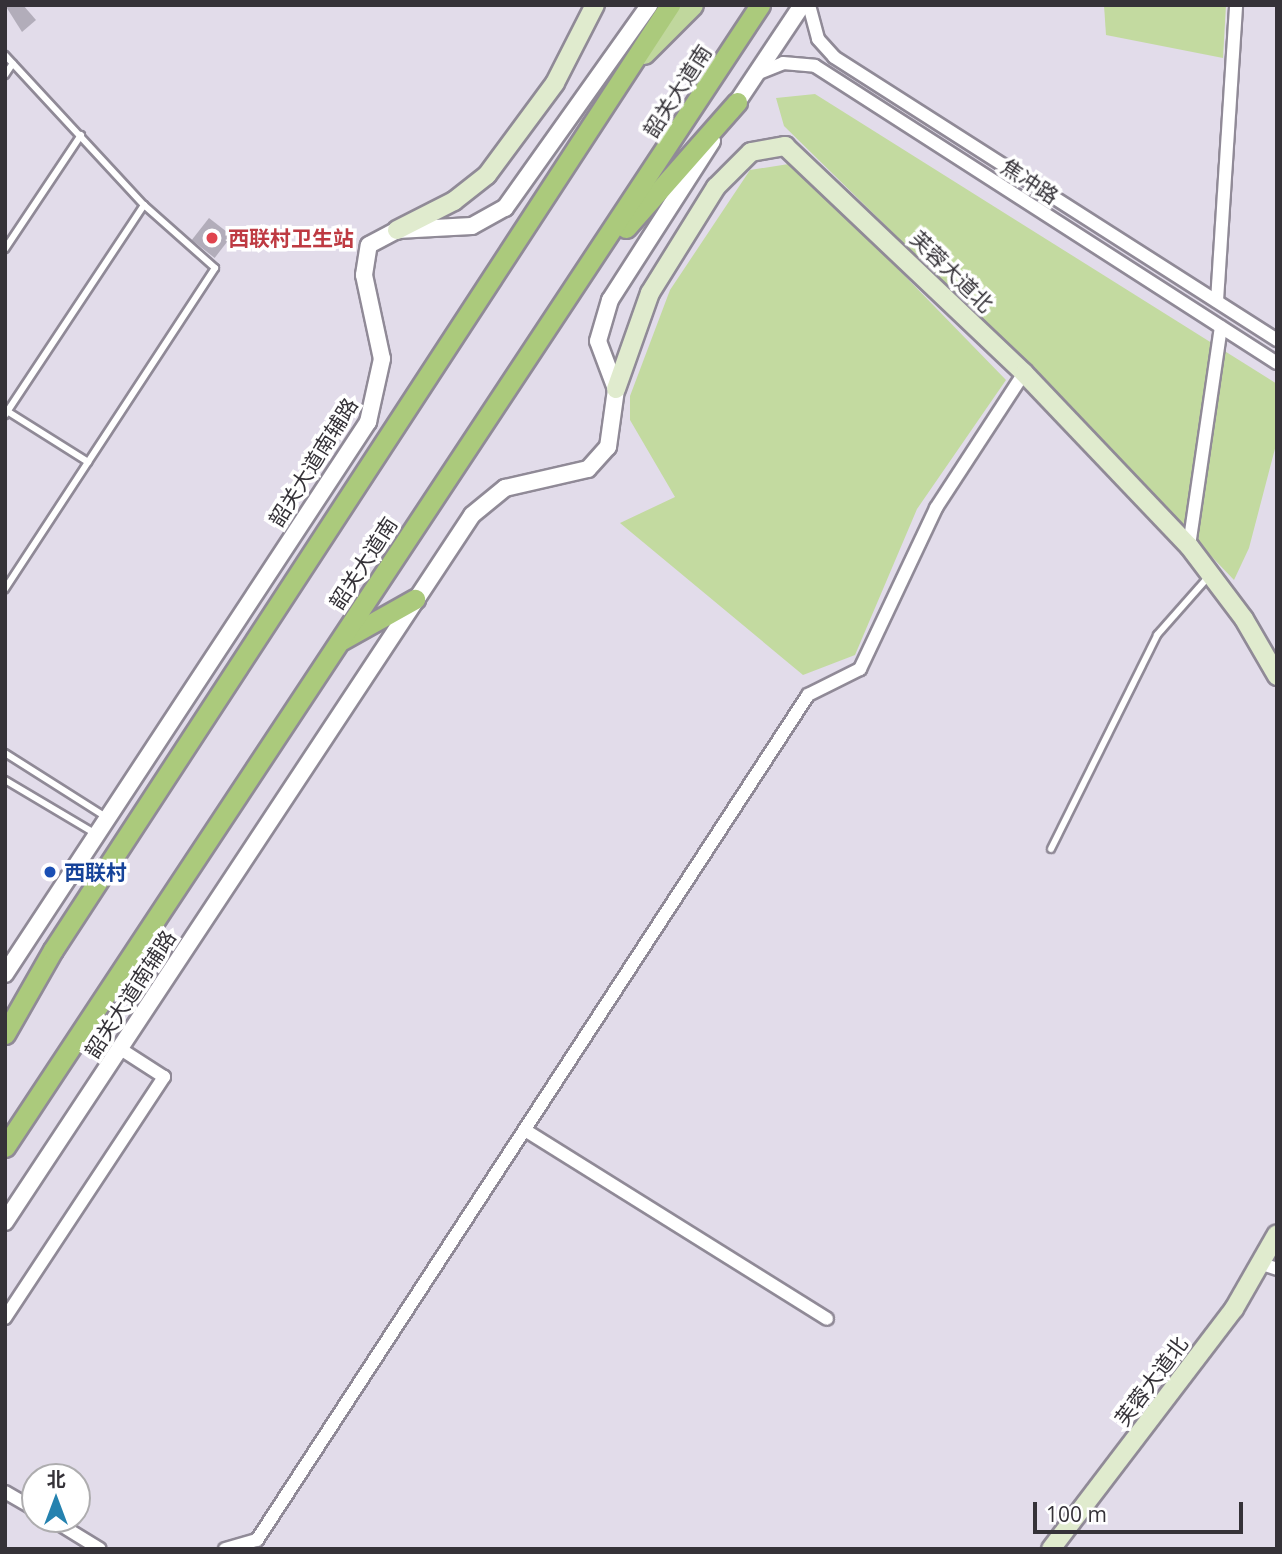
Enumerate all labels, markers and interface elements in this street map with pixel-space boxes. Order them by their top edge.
street label: 韶关大道南 [638,40,716,142]
street label: 焦冲路 [997,153,1063,209]
place label: 西联村卫生站 [228,225,354,251]
street label: 芙蓉大道北 [905,225,999,317]
marker: 西联村卫生站 [202,228,222,248]
street label: 韶关大道南辅路 [263,393,363,531]
street label: 韶关大道南 [324,512,402,614]
place label: 西联村 [64,859,127,885]
marker: 西联村 [42,864,58,880]
street label: 韶关大道南辅路 [79,925,181,1063]
street label: 芙蓉大道北 [1109,1331,1193,1431]
north arrow [21,1463,91,1533]
text: 北 [46,1466,66,1492]
scale bar [1037,1488,1247,1532]
text: 100 m [1046,1500,1107,1528]

